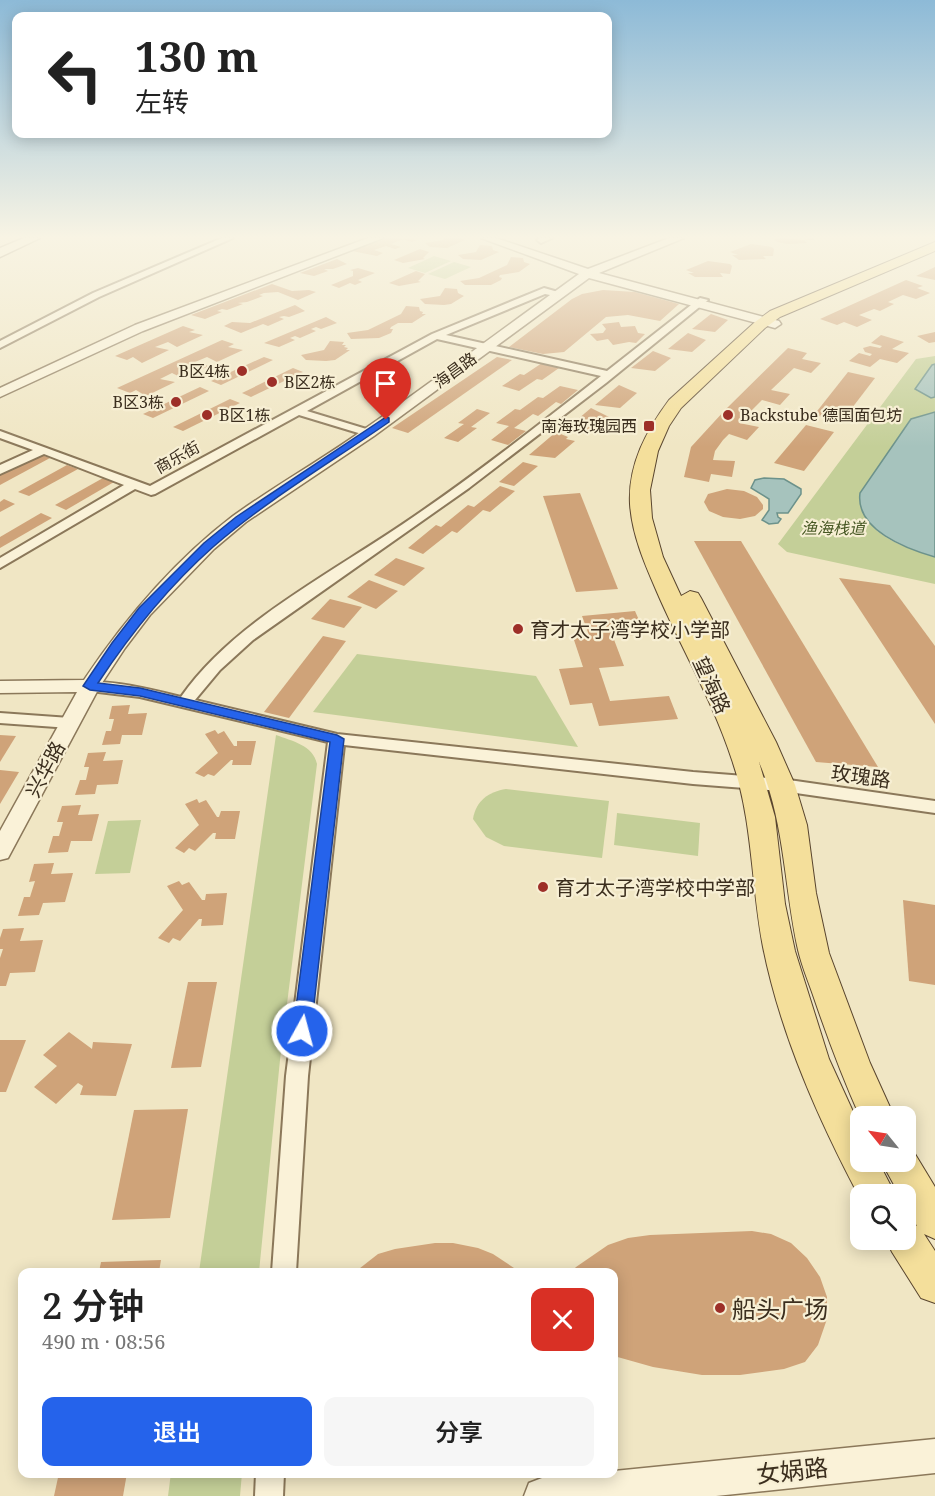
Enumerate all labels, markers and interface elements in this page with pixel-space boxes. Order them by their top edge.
text: 130 m [135,27,259,84]
icon: left [36,36,114,114]
text: 左转 [135,83,189,120]
street label: 海昌路 [429,347,481,393]
pin [360,358,411,420]
place label: B区4栋 [179,360,230,382]
marker: B区4栋 [235,364,249,378]
icon: arrive [369,367,402,400]
place label: B区2栋 [284,371,335,393]
marker: B区2栋 [265,375,279,389]
place label: B区3栋 [113,391,164,413]
marker: B区3栋 [169,395,183,409]
place label: B区1栋 [219,404,270,426]
place label: Backstube 德国面包坊 [740,404,902,426]
marker: B区1栋 [200,408,214,422]
marker: Backstube 德国面包坊 [721,408,735,422]
place label: 南海玫瑰园西 [541,415,637,437]
marker: 南海玫瑰园西 [642,419,656,433]
street label: 商乐街 [151,436,203,478]
park label: 渔海栈道 [801,517,867,539]
place label: 育才太子湾学校小学部 [530,616,730,643]
marker: 育才太子湾学校小学部 [511,622,525,636]
street label: 望海路 [687,652,737,718]
street label: 兴华路 [19,736,71,802]
street label: 玫瑰路 [829,758,893,794]
place label: 育才太子湾学校中学部 [555,874,755,901]
marker: 育才太子湾学校中学部 [536,880,550,894]
position arrow [270,999,334,1063]
north arrow [850,1106,916,1172]
map controls [850,1106,916,1250]
button: search [850,1184,916,1250]
text: 2 分钟 [42,1281,144,1330]
button: close [531,1288,594,1351]
place label: 船头广场 [732,1292,828,1325]
marker: 船头广场 [713,1301,727,1315]
text: 490 m · 08:56 [42,1328,165,1355]
button: 退出 [42,1397,312,1466]
button: 分享 [324,1397,594,1466]
street label: 女娲路 [754,1450,830,1490]

